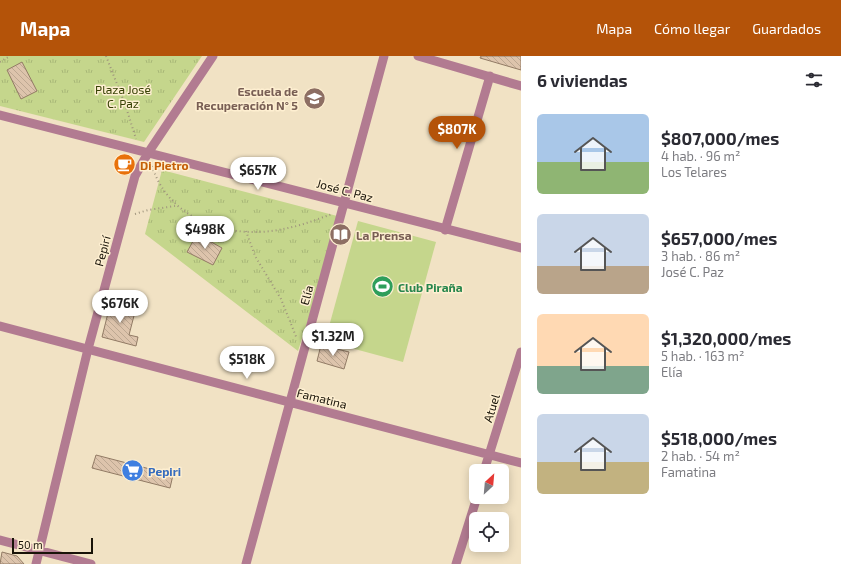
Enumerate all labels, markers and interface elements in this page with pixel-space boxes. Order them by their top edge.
text: Mapa [20,17,70,40]
text: Mapa [596,20,632,37]
text: Cómo llegar [654,20,730,37]
text: Guardados [752,20,821,37]
icon: filters [803,69,825,91]
text: 6 viviendas [537,70,628,90]
park label: Plaza José C. Paz [95,82,151,110]
place label: Escuela de Recuperación N° 5 [196,84,298,112]
school or university icon: Escuela de Recuperación N° 5 [301,85,327,111]
pin: $807K [429,116,485,150]
text: $807K [438,121,476,137]
text: $807,000/mes [661,128,779,148]
icon: home [569,130,617,178]
text: 4 hab. · 96 m² [661,148,740,164]
cafe icon: Di Pietro [112,152,138,178]
pin: $657K [230,157,286,191]
place label: Di Pietro [140,158,189,172]
text: $657K [239,162,277,178]
text: Los Telares [661,164,727,180]
street label: José C. Paz [315,176,375,204]
pin: $498K [177,216,233,250]
text: $498K [185,221,225,237]
library icon: La Prensa [327,222,353,248]
place label: La Prensa [356,228,412,242]
text: $657,000/mes [661,228,777,248]
icon: home [569,230,617,278]
street label: Pepirí [91,233,113,268]
text: 3 hab. · 86 m² [661,248,740,264]
text: José C. Paz [661,264,724,280]
sports icon: Club Piraña [369,274,395,300]
place label: Club Piraña [398,280,463,294]
street label: Elía [297,284,315,306]
pin: $676K [92,290,148,324]
text: $676K [101,295,139,311]
pin: $1.32M [300,323,366,357]
text: $1.32M [311,328,355,344]
text: $1,320,000/mes [661,328,791,348]
icon: home [569,330,617,378]
pin: $518K [219,346,275,380]
text: 5 hab. · 163 m² [661,348,744,364]
text: $518K [229,351,265,367]
text: Elía [661,364,683,380]
street label: Famatina [296,385,348,411]
street label: Atuel [480,392,502,424]
text: $518,000/mes [661,428,777,448]
icon: home [569,430,617,478]
text: 2 hab. · 54 m² [661,448,740,464]
supermarket icon: Pepiri [120,458,146,484]
place label: Pepiri [148,464,181,478]
north arrow [469,464,509,504]
map controls [469,464,509,552]
text: Famatina [661,464,716,480]
button: locate [469,512,509,552]
scale bar [12,536,93,555]
text: 50 m [18,538,43,551]

